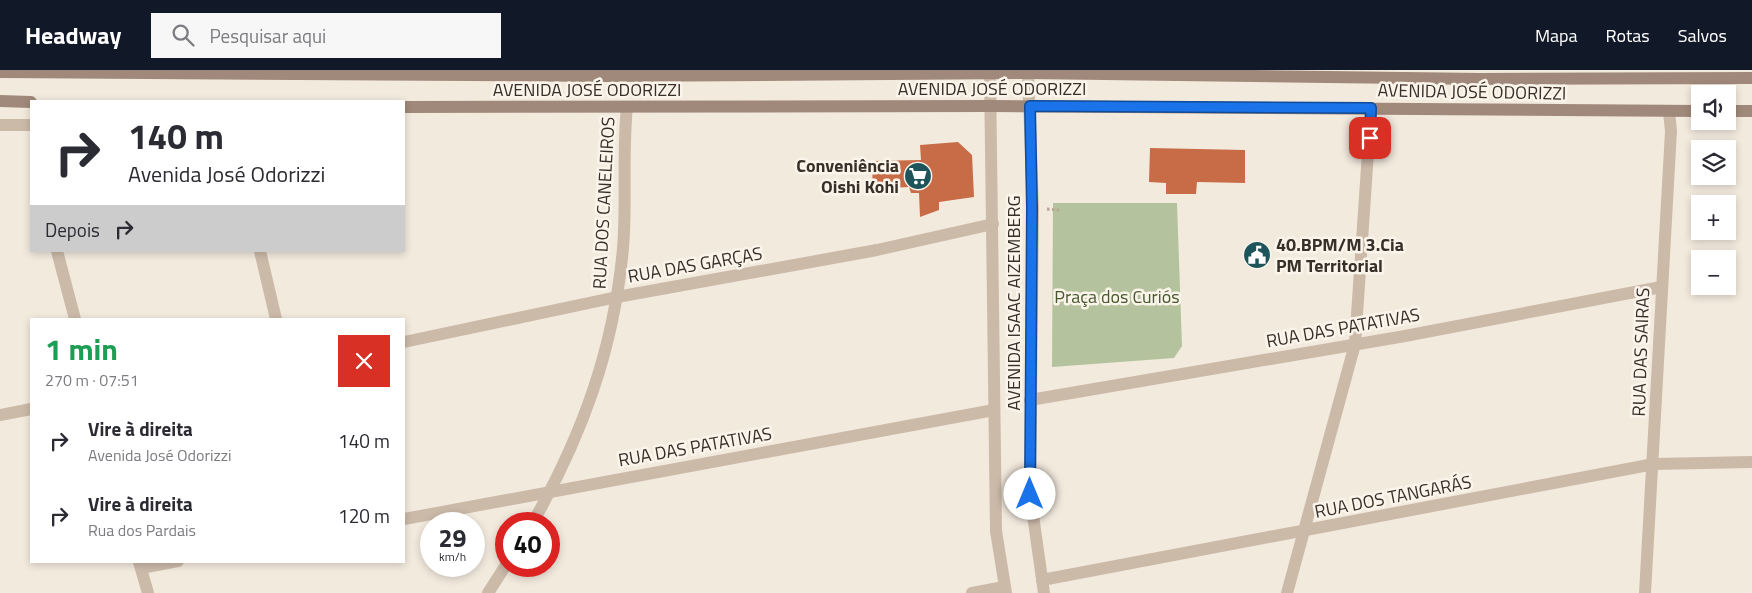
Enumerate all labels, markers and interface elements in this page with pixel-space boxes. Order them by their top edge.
search box [151,13,501,58]
text: Headway [25,17,121,53]
icon: search [169,21,197,49]
text: Pesquisar aqui [209,21,326,50]
text: Mapa [1535,22,1578,49]
text: Rotas [1606,22,1650,49]
text: Salvos [1678,22,1727,49]
street label: AVENIDA JOSÉ ODORIZZI [898,75,1086,102]
street label: AVENIDA JOSÉ ODORIZZI [493,76,681,103]
street label: AVENIDA JOSÉ ODORIZZI [1377,76,1567,107]
map controls [1691,85,1736,295]
button: sound [1691,85,1736,130]
text: 140 m [128,109,224,163]
street label: RUA DOS CANELEIROS [585,116,622,290]
pin [1349,117,1391,159]
icon: right [45,120,110,185]
icon: arrive [1356,124,1384,152]
button: layers [1691,140,1736,185]
place label: Conveniência Oishi Kohi [796,152,899,200]
text: Avenida José Odorizzi [128,157,325,191]
supermarket icon: Conveniência Oishi Kohi [903,161,933,191]
street label: AVENIDA ISAAC AIZEMBERG [1000,195,1027,411]
button: + [1691,195,1736,240]
text: Depois [45,215,100,244]
icon: right [110,215,138,243]
place label: 40.BPM/M 3.Cia PM Territorial [1276,231,1404,279]
street label: RUA DAS GARÇAS [626,239,764,290]
public building icon: 40.BPM/M 3.Cia PM Territorial [1242,240,1272,270]
button: − [1691,250,1736,295]
park label: Praça dos Curiós [1054,283,1180,310]
street label: RUA DAS SAIRAS [1625,287,1656,417]
street label: RUA DAS PATATIVAS [1264,301,1422,354]
text: 1 min [45,326,118,372]
button: close [338,335,390,387]
text: 270 m · 07:51 [45,368,139,392]
text: Vire à direita [88,414,193,443]
street label: RUA DAS PATATIVAS [616,420,774,473]
text: 140 m [338,426,390,455]
icon: right [45,427,73,455]
text: Avenida José Odorizzi [88,443,232,467]
position arrow [1003,467,1055,519]
street label: RUA DOS TANGARÁS [1312,468,1474,525]
text: Vire à direita [88,489,193,518]
text: 120 m [338,501,390,530]
icon: right [45,502,73,530]
speed limit sign: 40 [495,512,560,577]
text: Rua dos Pardais [88,518,196,542]
text: 29 [438,519,467,557]
text: km/h [439,547,466,566]

